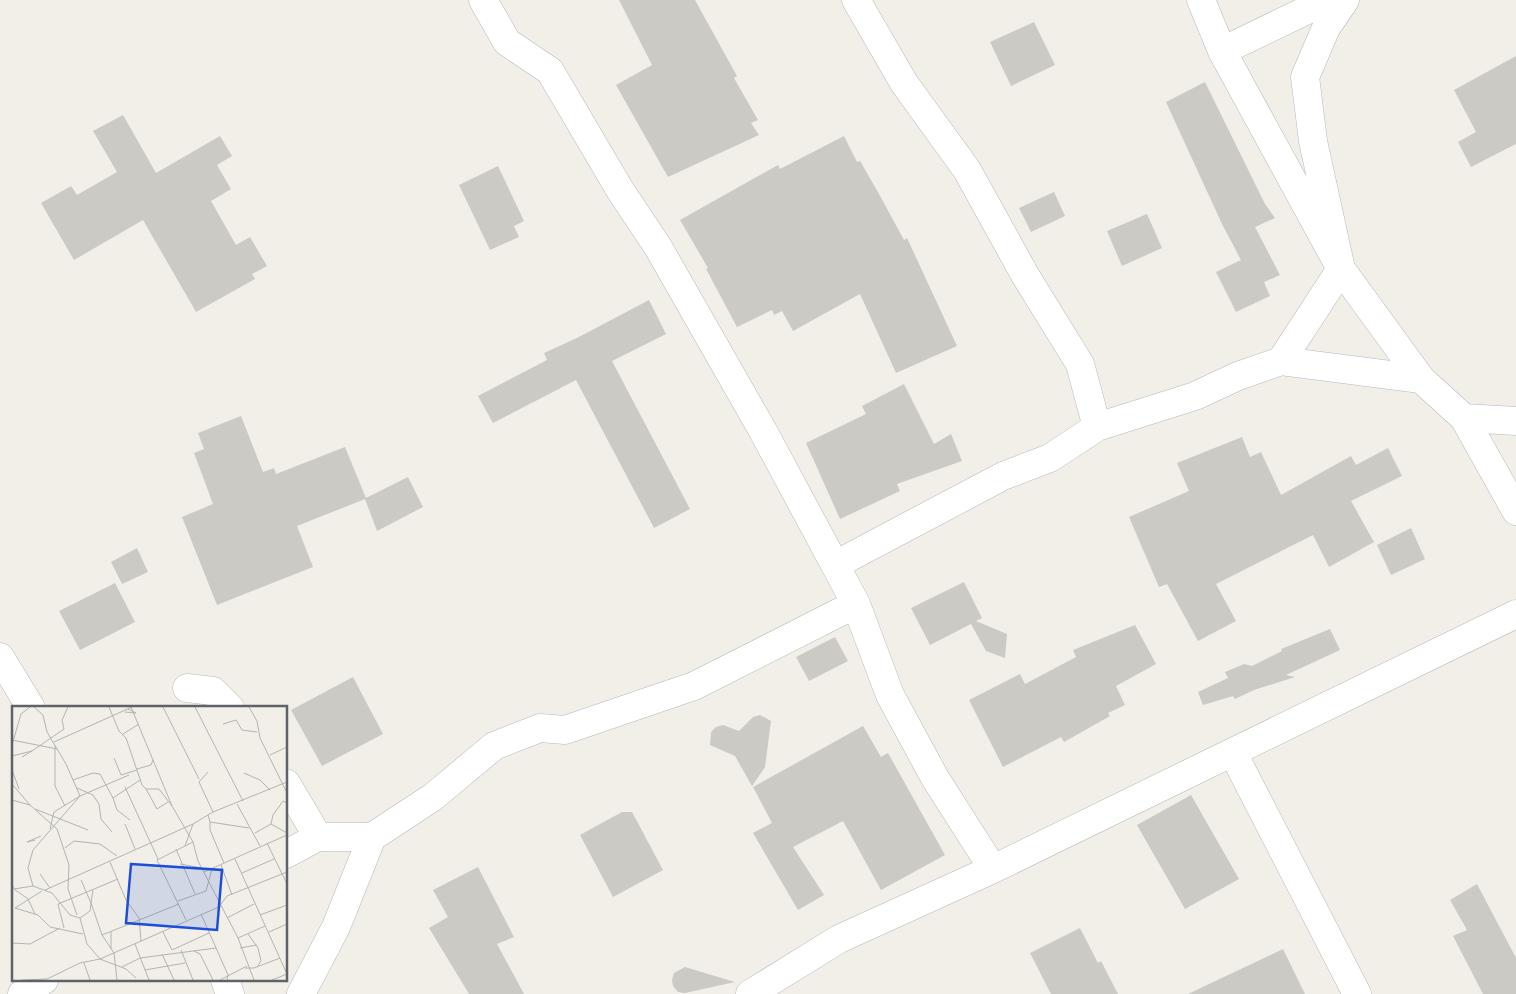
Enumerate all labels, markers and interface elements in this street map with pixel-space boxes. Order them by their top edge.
inset map [12,706,288,982]

